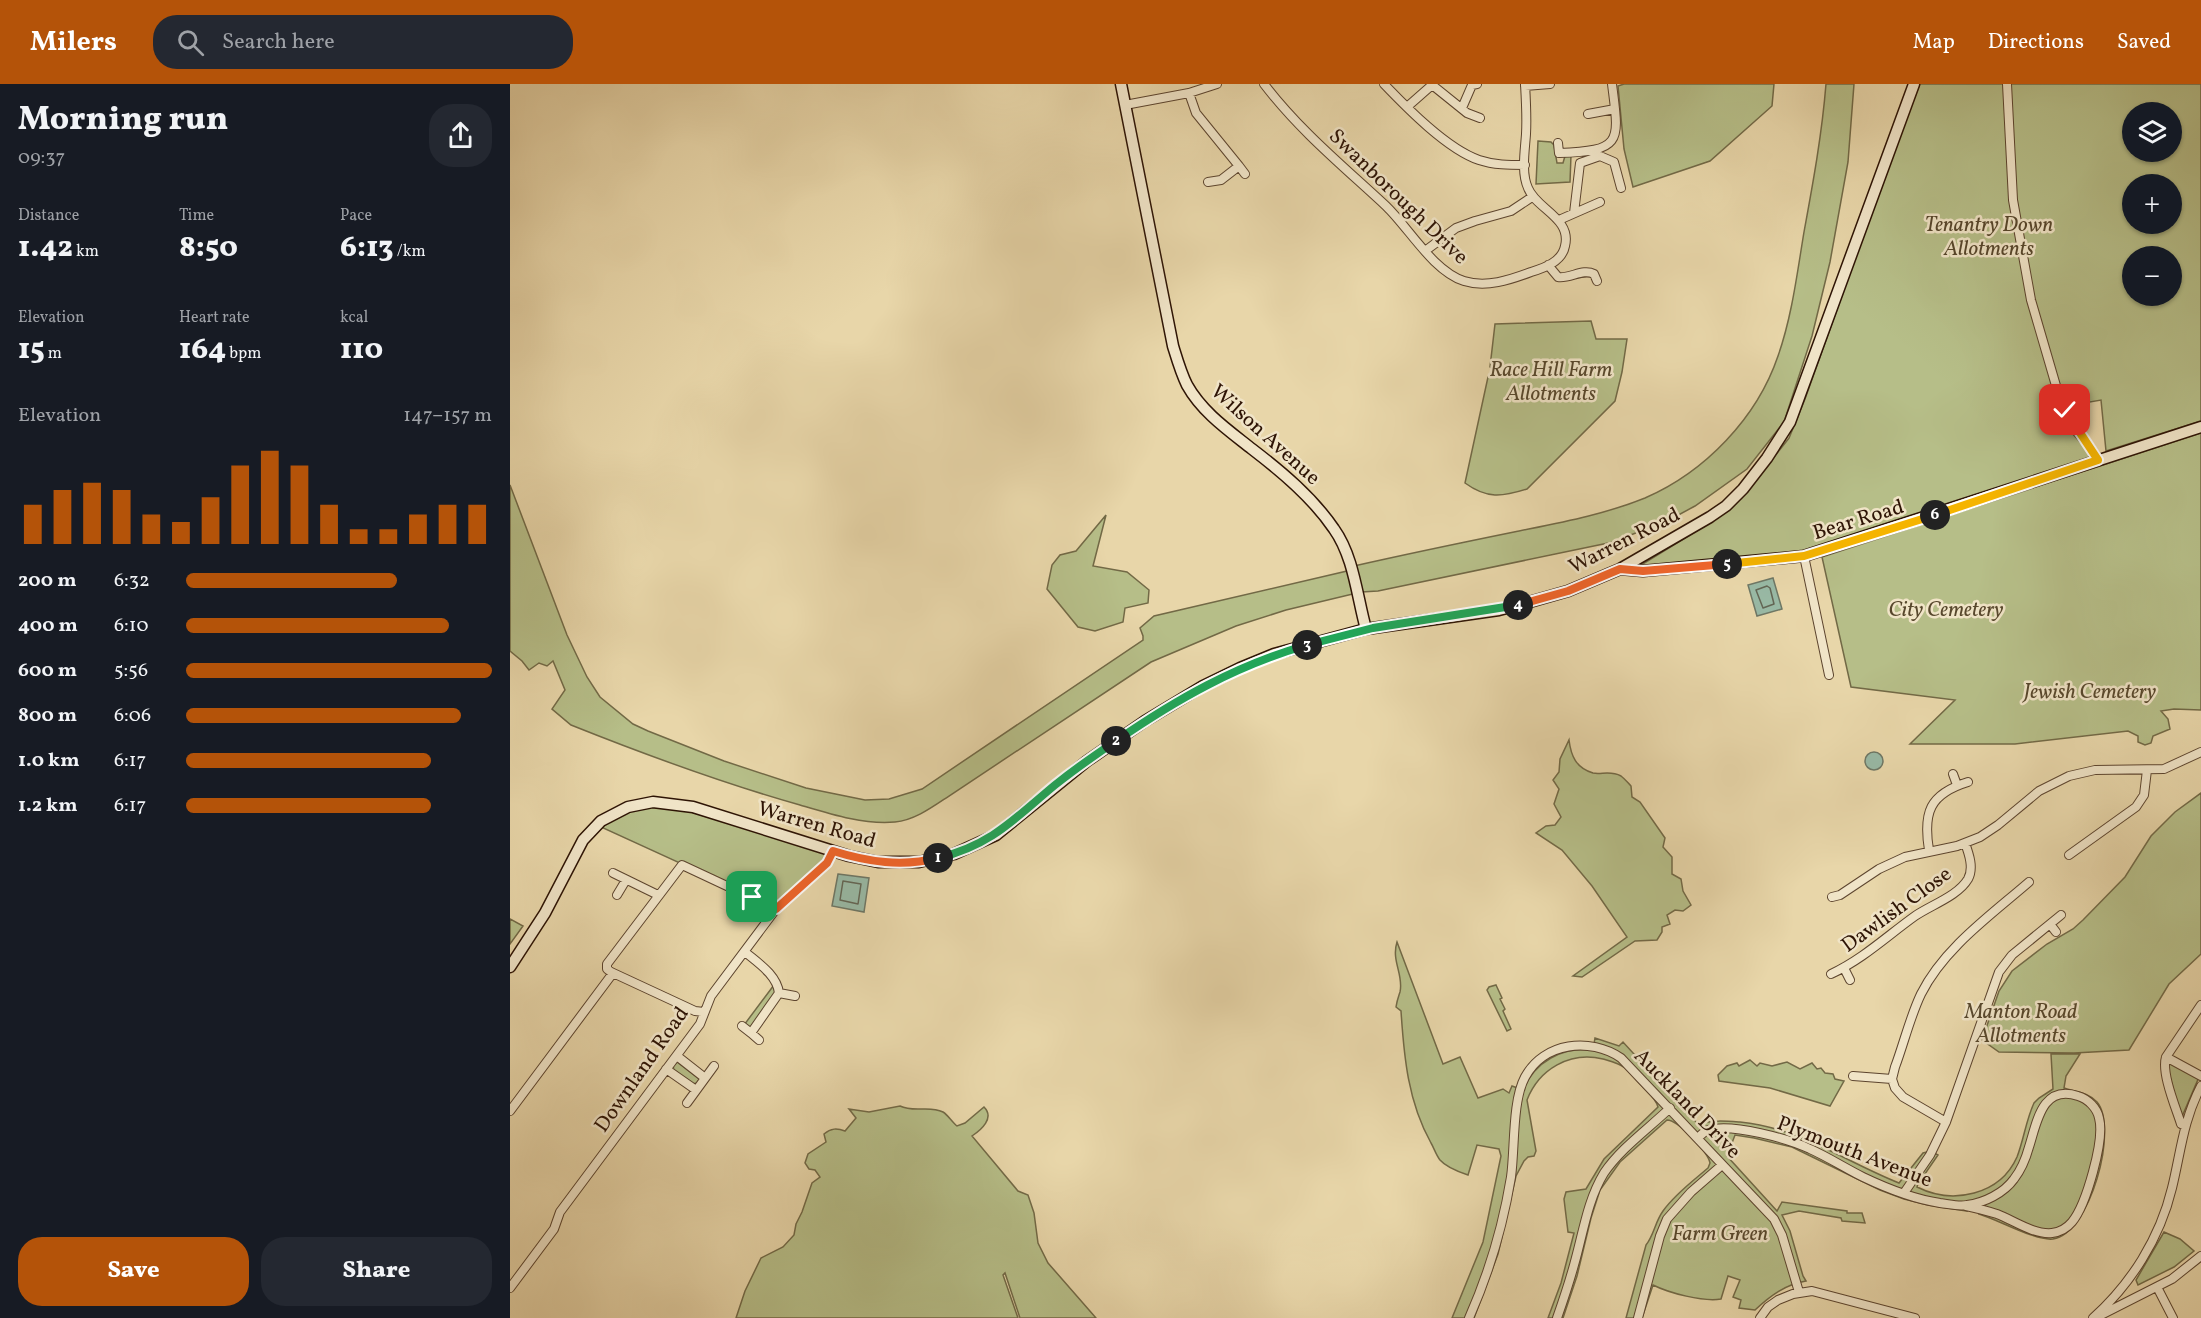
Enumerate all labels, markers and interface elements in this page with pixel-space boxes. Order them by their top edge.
search box [153,15,573,69]
text: Milers [30,23,117,62]
icon: search [174,26,207,59]
text: Search here [222,27,335,58]
text: Map [1913,28,1955,57]
text: Directions [1988,28,2084,57]
text: Saved [2117,28,2171,57]
text: Morning run [18,98,228,144]
map controls [2122,102,2182,306]
button: layers [2122,102,2182,162]
button: share [429,104,492,167]
street label: Swanborough Drive [1322,123,1474,271]
text: 09:37 [18,144,65,172]
button: + [2122,174,2182,234]
text: Distance [18,205,79,227]
text: Time [179,205,214,227]
text: Pace [340,205,372,227]
park label: Tenantry Down Allotments [1925,211,2053,264]
text: 1.42 [18,227,73,269]
text: 8:50 [179,227,238,269]
text: 6:13 [340,227,394,269]
text: km [73,241,99,263]
text: /km [394,241,426,263]
button: − [2122,246,2182,306]
text: Elevation [18,307,85,329]
text: Heart rate [179,307,250,329]
text: kcal [340,307,368,329]
text: 15 [18,329,45,371]
text: 164 [179,329,226,371]
text: 110 [340,329,383,371]
text: m [45,343,62,365]
text: bpm [226,343,261,365]
park label: Race Hill Farm Allotments [1490,356,1612,409]
street label: Wilson Avenue [1204,378,1326,492]
pin [2039,384,2090,435]
icon: check [2048,393,2081,426]
text: Elevation [18,402,101,430]
text: 147–157 m [403,402,492,430]
street label: Bear Road [1809,493,1908,548]
pin: 6 [1920,500,1950,530]
street label: Warren Road [1564,501,1686,582]
text: 6 [1931,504,1939,526]
pin: 5 [1712,549,1742,579]
text: 5 [1723,553,1731,575]
text: 200 m [18,567,76,595]
text: 6:32 [114,567,150,595]
pin: 4 [1503,590,1533,620]
text: 4 [1513,594,1523,616]
park label: City Cemetery [1888,596,2004,625]
text: 400 m [18,612,78,640]
text: 6:10 [114,612,149,640]
pin: 3 [1292,630,1322,660]
text: 3 [1303,634,1311,656]
text: 600 m [18,657,77,685]
text: 5:56 [114,657,148,685]
park label: Jewish Cemetery [2022,678,2157,707]
text: 800 m [18,702,77,730]
text: 6:06 [114,702,151,730]
pin: 2 [1101,726,1131,756]
text: 2 [1112,730,1120,752]
text: 1.0 km [18,747,80,775]
text: 6:17 [114,747,146,775]
text: 1.2 km [18,792,78,820]
text: 6:17 [114,792,146,820]
street label: Warren Road [754,795,879,856]
pin: 1 [923,843,953,873]
text: 1 [935,847,941,869]
street label: Dawlish Close [1836,860,1958,960]
pin [726,871,777,922]
icon: arrive [735,880,768,913]
park label: Manton Road Allotments [1964,998,2077,1051]
street label: Downland Road [588,1001,697,1139]
street label: Auckland Drive [1627,1042,1747,1166]
street label: Plymouth Avenue [1773,1109,1936,1195]
park label: Farm Green [1672,1220,1768,1249]
button: Save [18,1237,249,1306]
button: Share [261,1237,492,1306]

